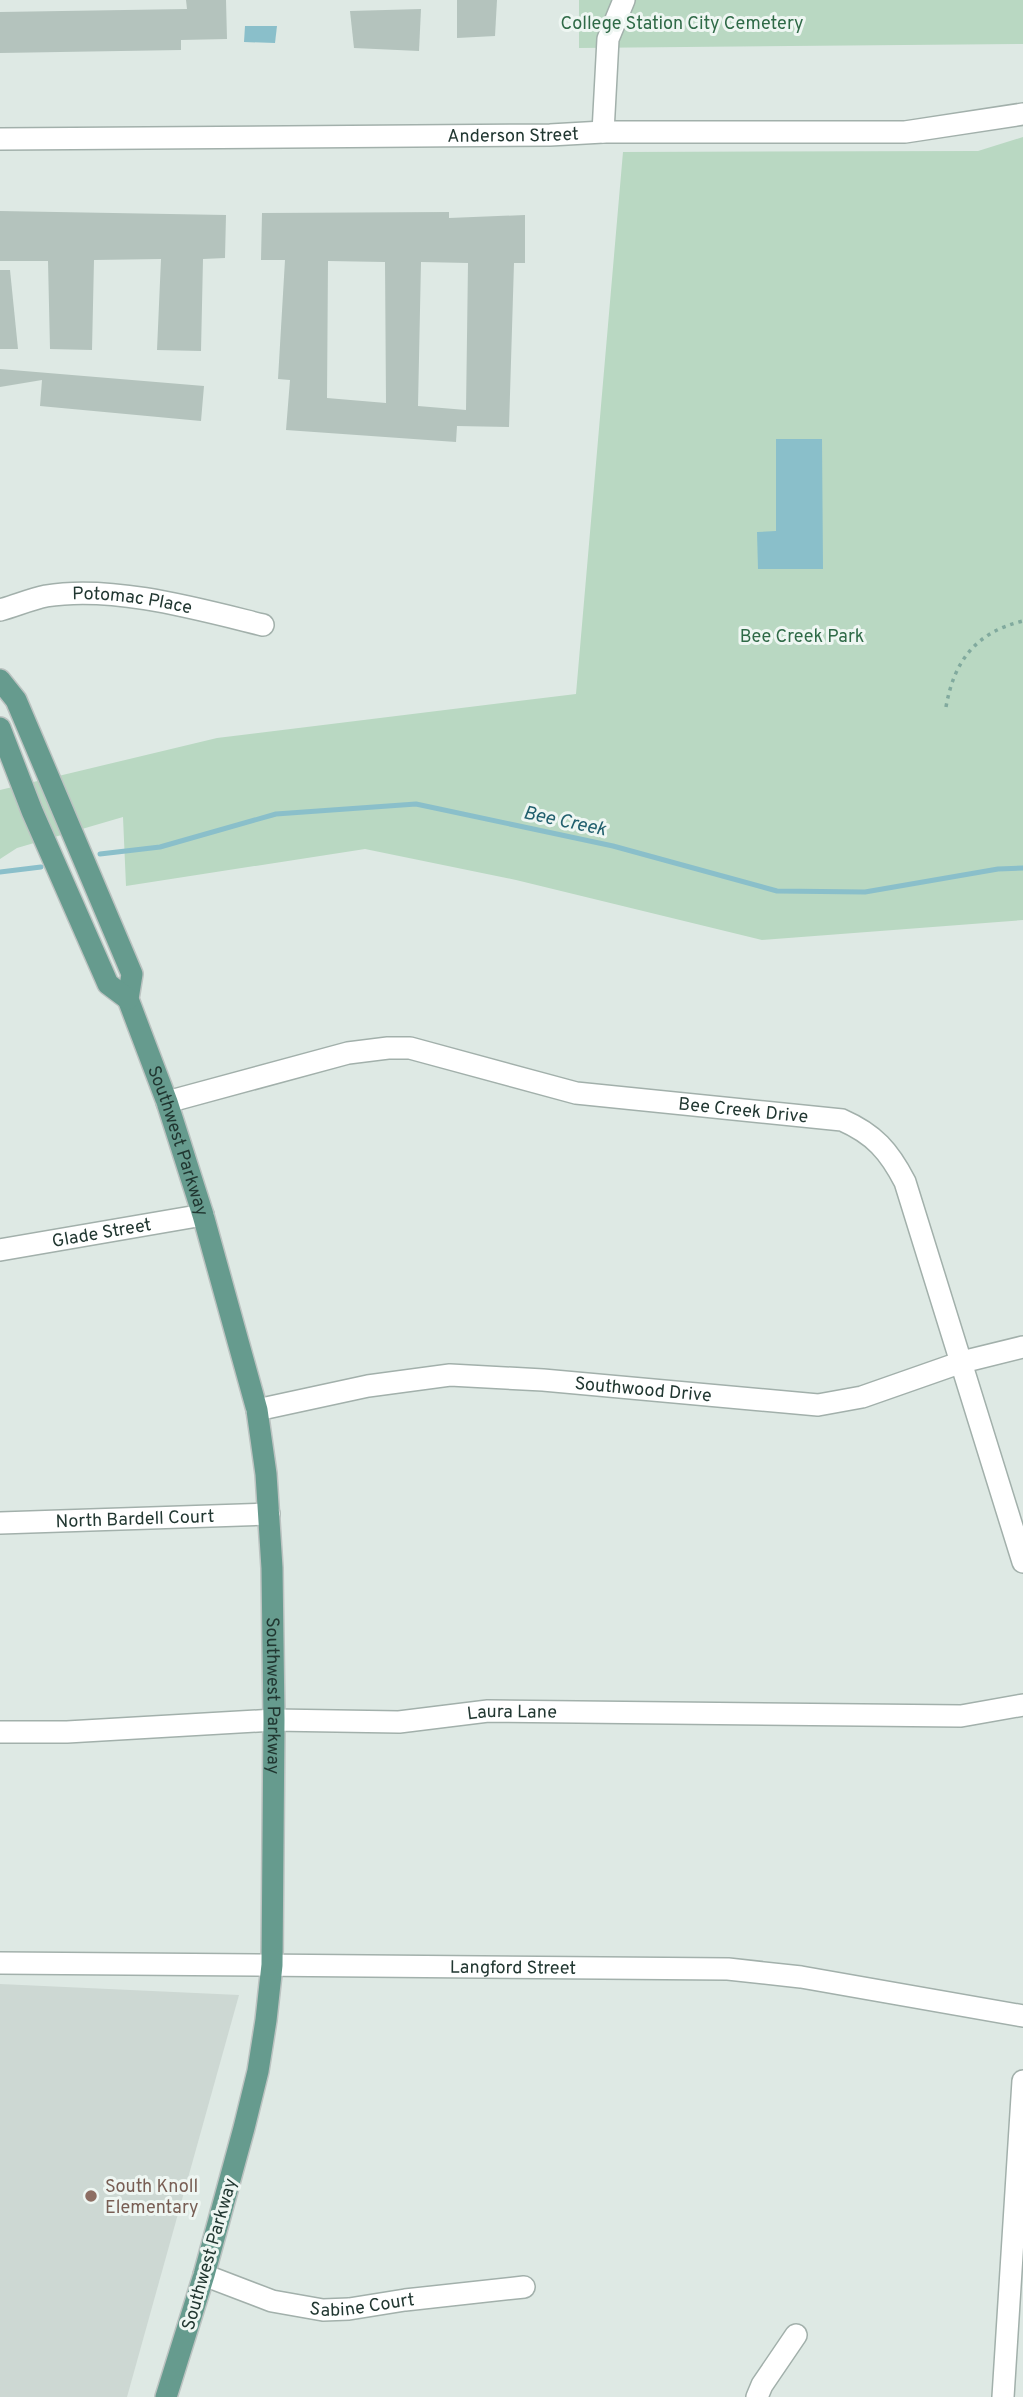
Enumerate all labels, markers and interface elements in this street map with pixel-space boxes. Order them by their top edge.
park label: College Station City Cemetery [560,13,804,36]
street label: Anderson Street [447,123,580,149]
street label: Potomac Place [72,583,194,620]
park label: Bee Creek Park [740,626,864,649]
water label: Bee Creek [521,801,609,843]
street label: Southwest Parkway [141,1063,213,1219]
street label: Bee Creek Drive [677,1093,809,1129]
street label: Glade Street [50,1214,153,1254]
street label: Southwood Drive [574,1373,713,1408]
street label: North Bardell Court [55,1506,215,1534]
street label: Southwest Parkway [260,1617,284,1774]
street label: Laura Lane [466,1701,557,1726]
street label: Langford Street [450,1957,576,1981]
place label: South Knoll Elementary [105,2176,199,2220]
street label: Southwest Parkway [178,2176,243,2333]
marker: South Knoll Elementary [83,2188,99,2204]
street label: Sabine Court [308,2289,416,2323]

